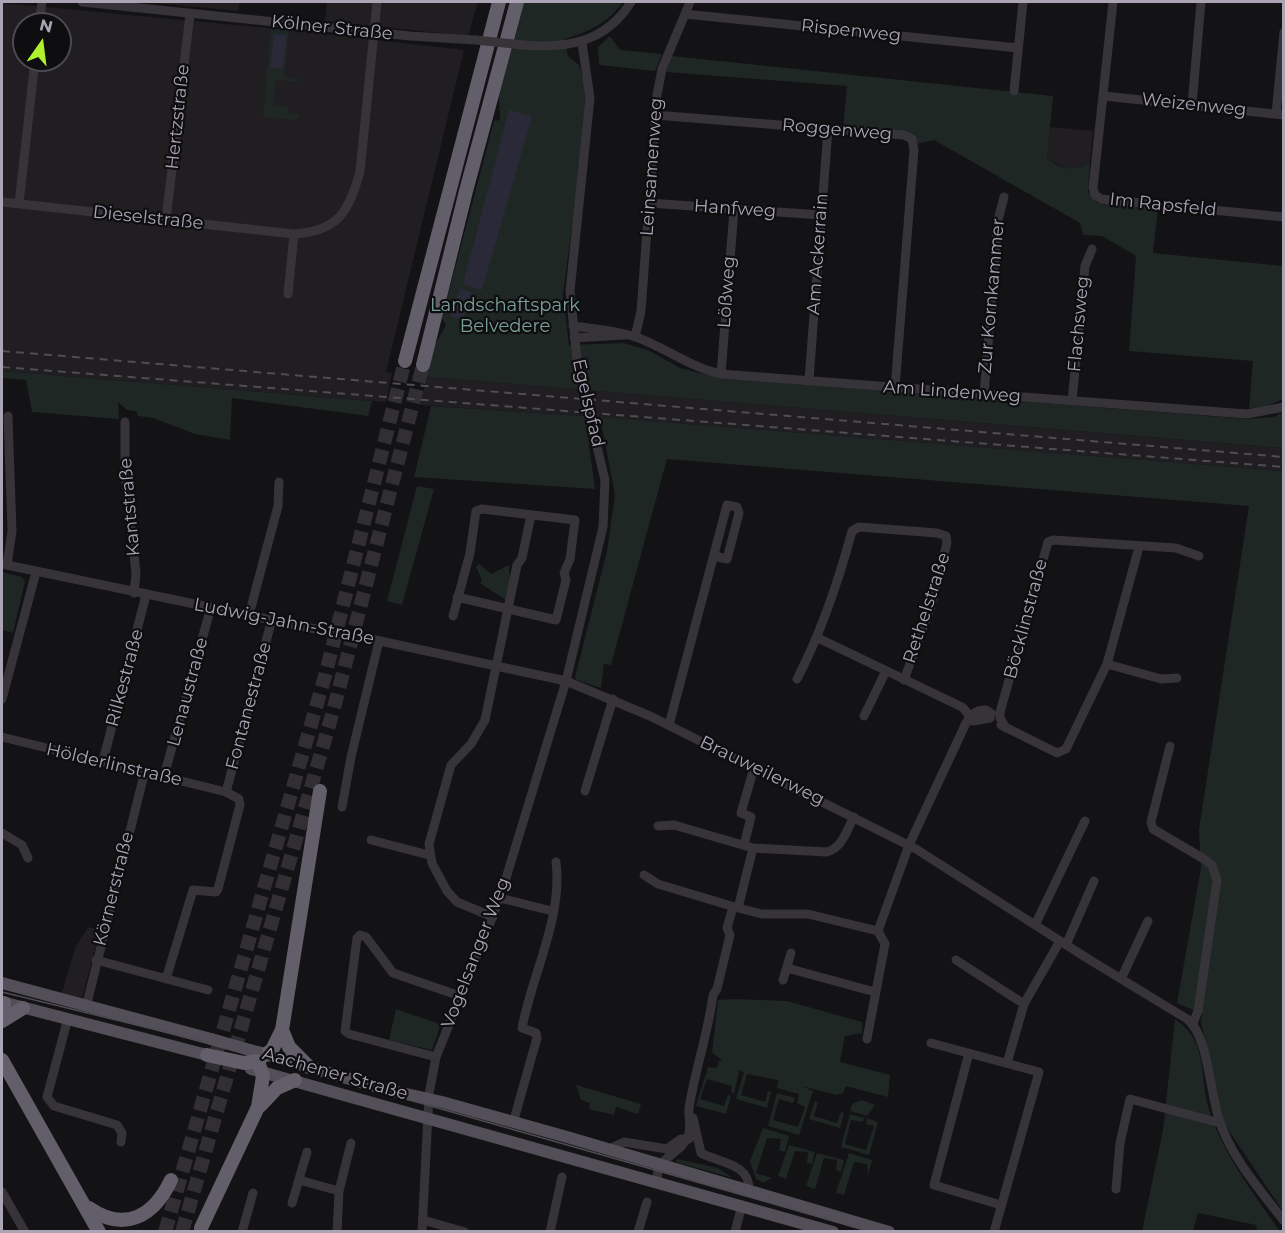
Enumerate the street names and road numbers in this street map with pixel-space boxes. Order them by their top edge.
street label: Kölner Straße [270,11,394,45]
street label: Rispenweg [800,15,902,47]
street label: Hertzstraße [162,63,194,171]
street label: Weizenweg [1140,89,1248,121]
street label: Leinsamenweg [636,97,668,237]
street label: Roggenweg [781,114,893,146]
street label: Im Rapsfeld [1108,189,1218,221]
street label: Am Ackerrain [803,192,833,316]
street label: Hanfweg [693,195,777,223]
street label: Dieselstraße [92,201,204,235]
street label: Zur Kornkammer [974,217,1010,375]
street label: Lößweg [714,255,740,329]
street label: Flachsweg [1064,275,1094,373]
street label: Egelspfad [567,357,609,449]
street label: Am Lindenweg [882,376,1022,408]
street label: Kantstraße [115,457,145,557]
street label: Rethelstraße [899,550,955,666]
street label: Böcklinstraße [1000,557,1052,681]
street label: Ludwig-Jahn-Straße [192,594,376,650]
street label: Rilkestraße [102,627,148,729]
street label: Lenaustraße [163,635,213,749]
street label: Fontanestraße [222,640,276,772]
street label: Brauweilerweg [696,731,828,811]
street label: Hölderlinstraße [44,739,184,791]
street label: Körnerstraße [89,830,139,948]
street label: Vogelsanger Weg [437,875,515,1031]
street label: Aachener Straße [260,1043,410,1105]

